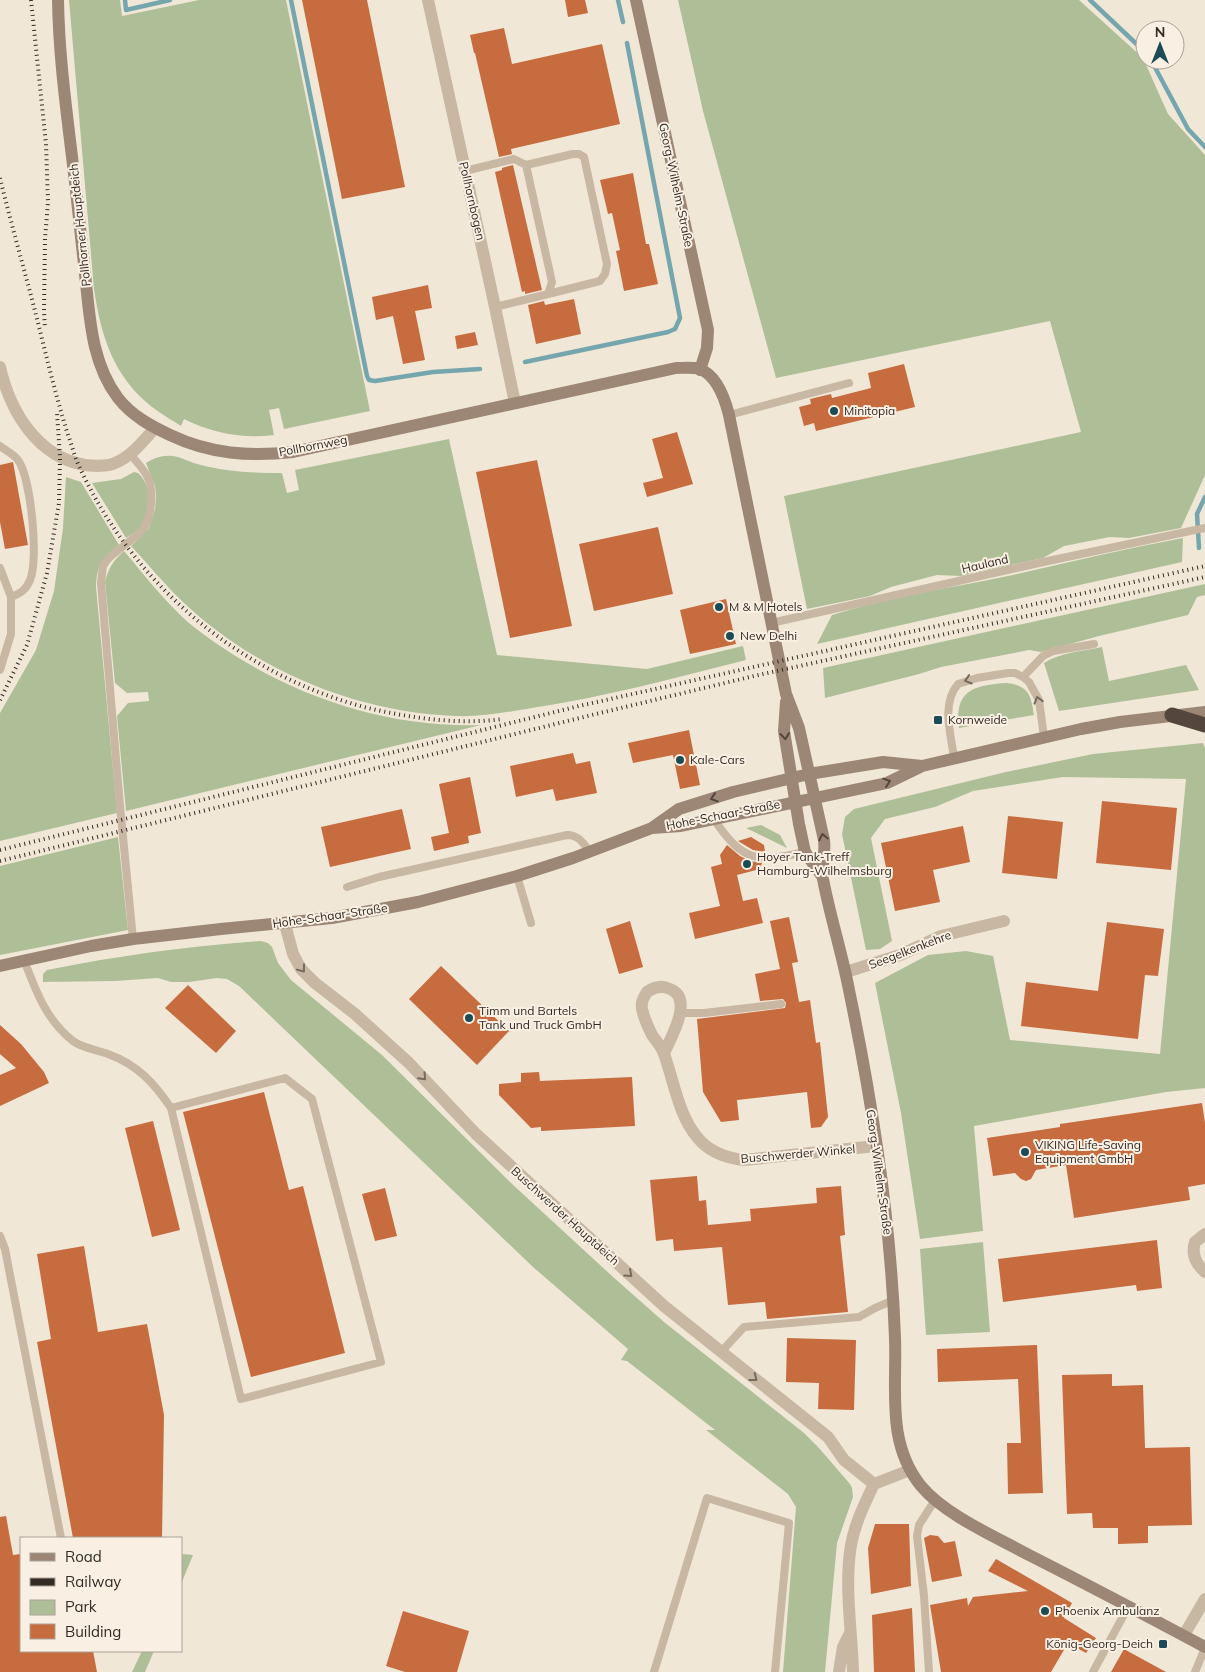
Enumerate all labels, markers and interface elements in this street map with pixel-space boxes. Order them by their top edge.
north arrow [1135,20,1185,70]
text: N [1155,23,1165,41]
street label: Georg-Wilhelm-Straße [656,121,697,248]
street label: Pollhornbogen [456,160,489,242]
street label: Pollhorner Hauptdeich [66,163,93,287]
place label: Minitopia [844,403,895,418]
marker: Minitopia [828,405,840,417]
street label: Pollhornweg [277,432,348,459]
street label: Hauland [960,551,1010,576]
place label: M & M Hotels [729,599,803,614]
marker: M & M Hotels [713,601,725,613]
place label: New Delhi [740,628,797,643]
marker: New Delhi [724,630,736,642]
one-way arrow [965,675,973,685]
one-way arrow [1033,696,1043,704]
place label: Kornweide [948,712,1007,727]
marker: Kornweide [932,714,944,726]
one-way arrow [780,733,791,741]
place label: Kale-Cars [690,752,745,767]
marker: Kale-Cars [674,754,686,766]
one-way arrow [882,778,890,788]
one-way arrow [710,792,719,802]
street label: Hohe-Schaar-Straße [665,796,781,833]
one-way arrow [818,832,829,841]
place label: Hoyer Tank-Treff Hamburg-Wilhelmsburg [757,849,892,878]
marker: Hoyer Tank-Treff Hamburg-Wilhelmsburg [741,858,753,870]
street label: Hohe-Schaar-Straße [272,900,388,931]
street label: Seegelkenkehre [866,927,953,972]
one-way arrow [296,963,305,973]
place label: Timm und Bartels Tank und Truck GmbH [479,1003,602,1032]
marker: Timm und Bartels Tank und Truck GmbH [463,1012,475,1024]
one-way arrow [417,1072,426,1081]
street label: Georg-Wilhelm-Straße [863,1108,896,1236]
place label: VIKING Life-Saving Equipment GmbH [1035,1137,1141,1166]
street label: Buschwerder Winkel [740,1141,856,1166]
marker: VIKING Life-Saving Equipment GmbH [1019,1146,1031,1158]
street label: Buschwerder Hauptdeich [508,1163,623,1268]
one-way arrow [623,1268,632,1277]
one-way arrow [748,1372,757,1381]
legend [20,1537,182,1652]
text: Road [65,1547,102,1566]
text: Railway [65,1572,121,1591]
text: Park [65,1597,97,1616]
place label: Phoenix Ambulanz [1055,1603,1159,1618]
marker: Phoenix Ambulanz [1039,1605,1051,1617]
text: Building [65,1622,121,1641]
place label: König-Georg-Deich [1046,1636,1153,1651]
marker: König-Georg-Deich [1157,1638,1169,1650]

